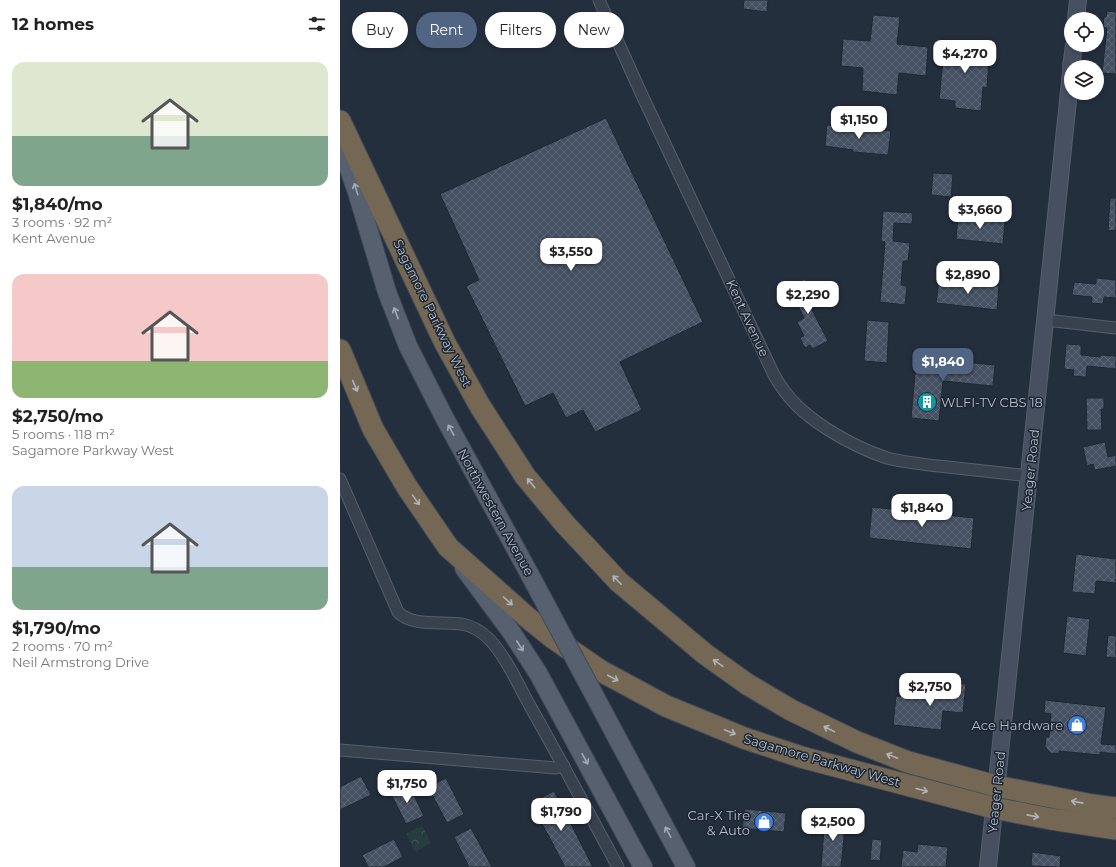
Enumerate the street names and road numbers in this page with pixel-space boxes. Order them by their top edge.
street label: Sagamore Parkway West [390,237,476,389]
street label: Kent Avenue [723,277,773,359]
street label: Yeager Road [1018,428,1042,512]
street label: Northwestern Avenue [454,446,538,578]
street label: Sagamore Parkway West [742,730,902,790]
street label: Yeager Road [984,750,1008,834]

